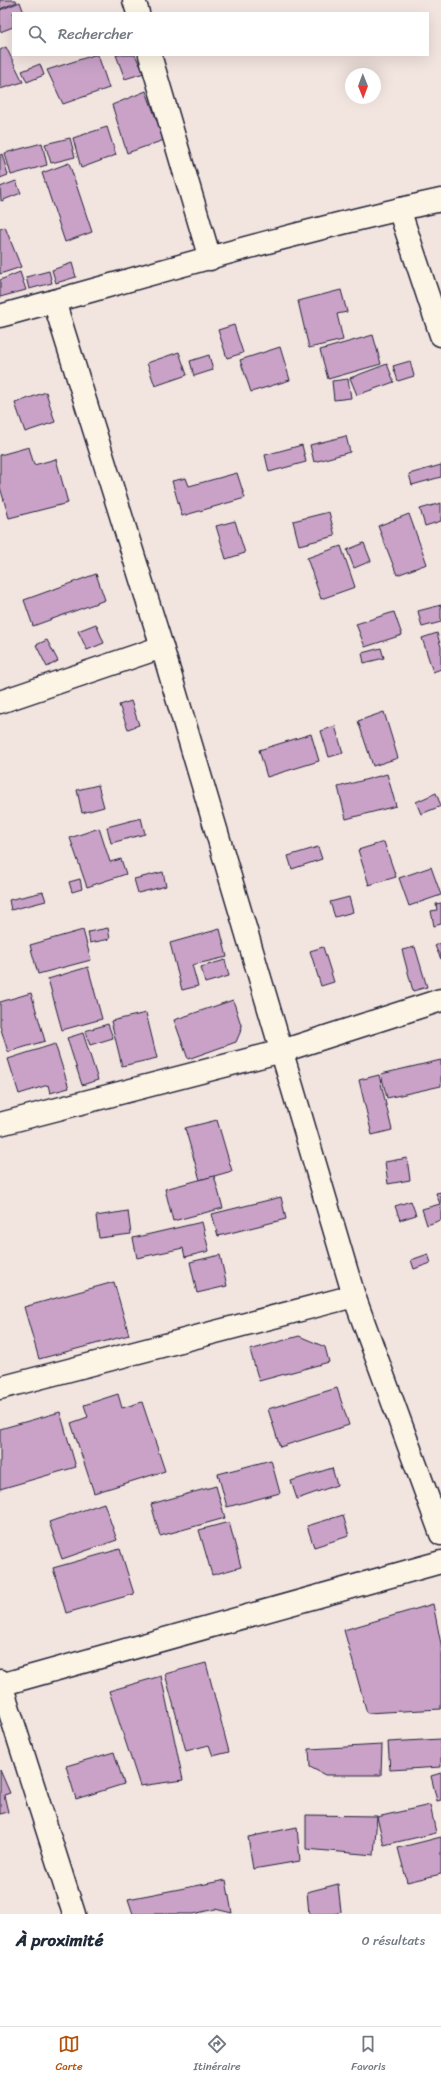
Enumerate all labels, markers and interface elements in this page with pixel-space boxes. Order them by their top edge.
search box [12,12,429,56]
text: Rechercher [58,21,133,47]
icon: search [26,23,48,45]
north arrow [345,68,381,104]
text: À proximité [16,1925,103,1955]
text: 0 résultats [362,1929,425,1952]
tab: Carte [55,2033,83,2076]
tab: Itinéraire [194,2033,241,2076]
tab: Favoris [351,2033,386,2076]

